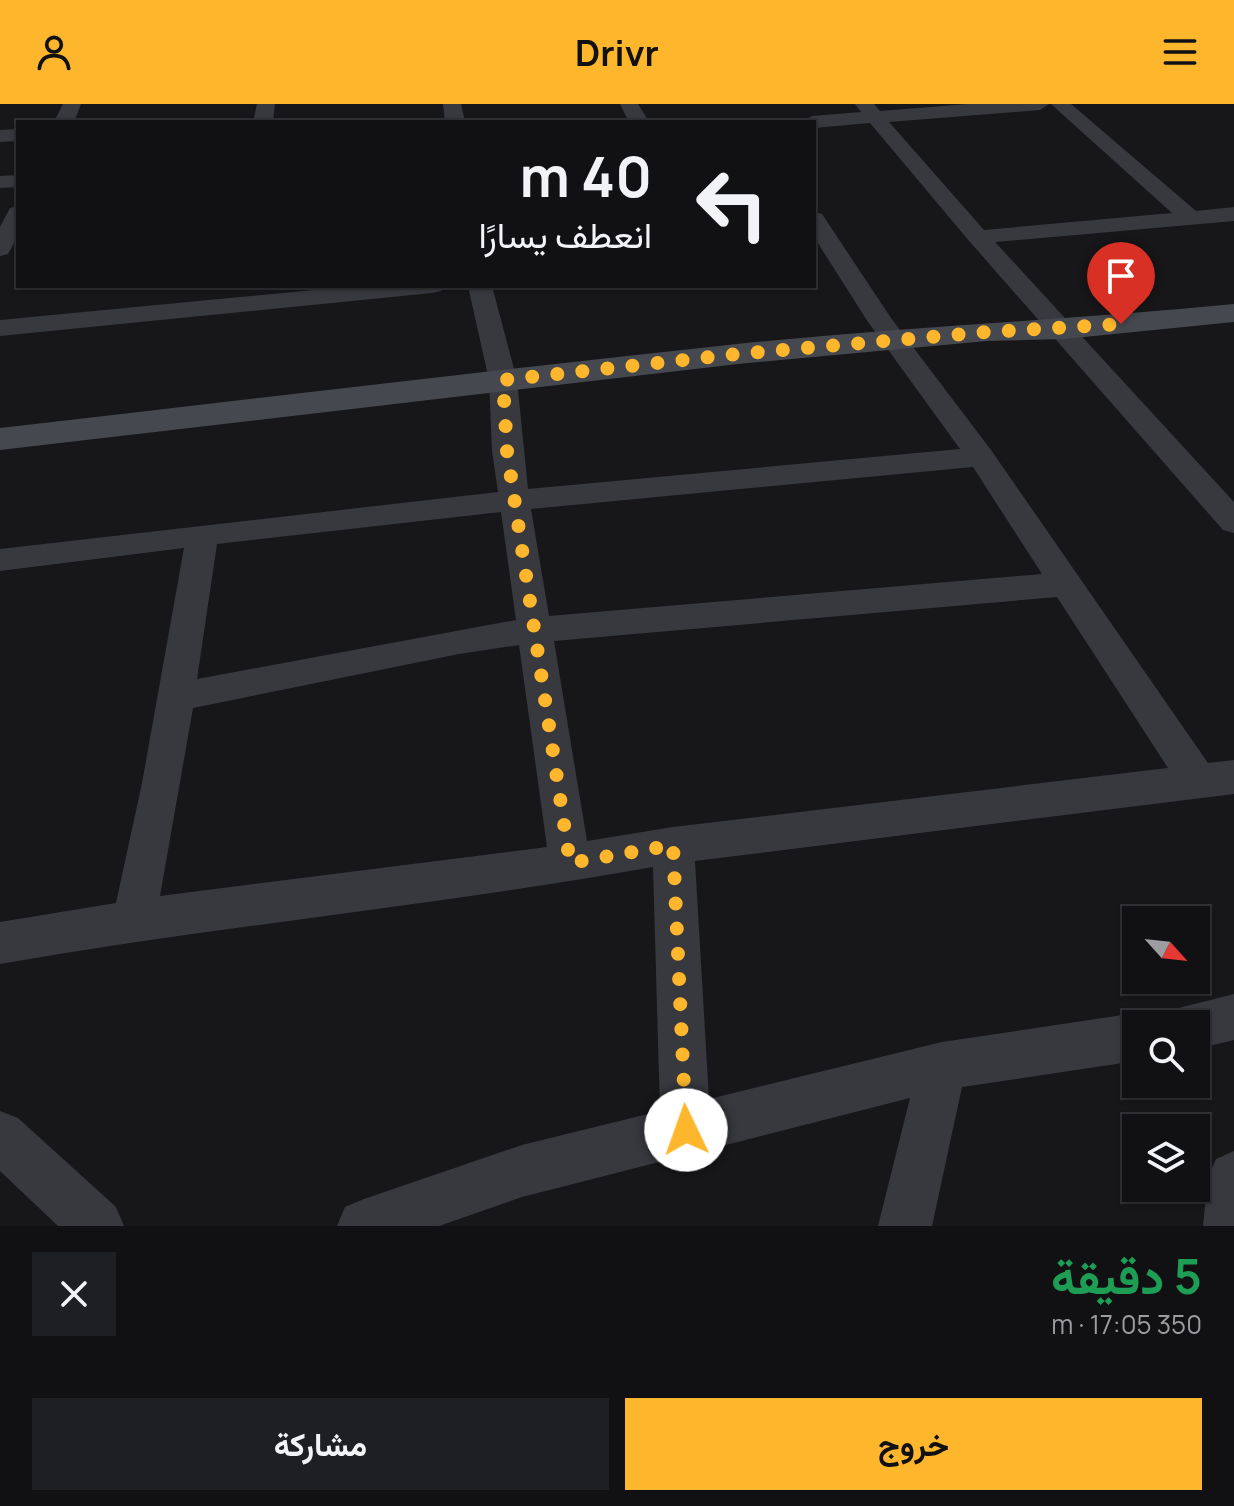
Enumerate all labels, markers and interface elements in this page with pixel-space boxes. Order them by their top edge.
text: Drivr [575,28,659,77]
icon: person [32,30,76,74]
icon: menu [1158,30,1202,74]
text: 40 m [520,137,652,214]
icon: left [680,152,784,256]
text: انعطف يسارًا [479,210,652,259]
pin [1087,242,1155,324]
icon: arrive [1099,254,1143,298]
north arrow [1122,906,1210,994]
map controls [1122,906,1210,1202]
button: search [1122,1010,1210,1098]
position arrow [644,1088,728,1172]
button: layers [1122,1114,1210,1202]
text: 5 دقيقة [1051,1243,1202,1308]
button: close [32,1252,116,1336]
text: 350 m · 17:05 [1051,1306,1202,1342]
button: مشاركة [32,1398,609,1490]
button: خروج [625,1398,1202,1490]

